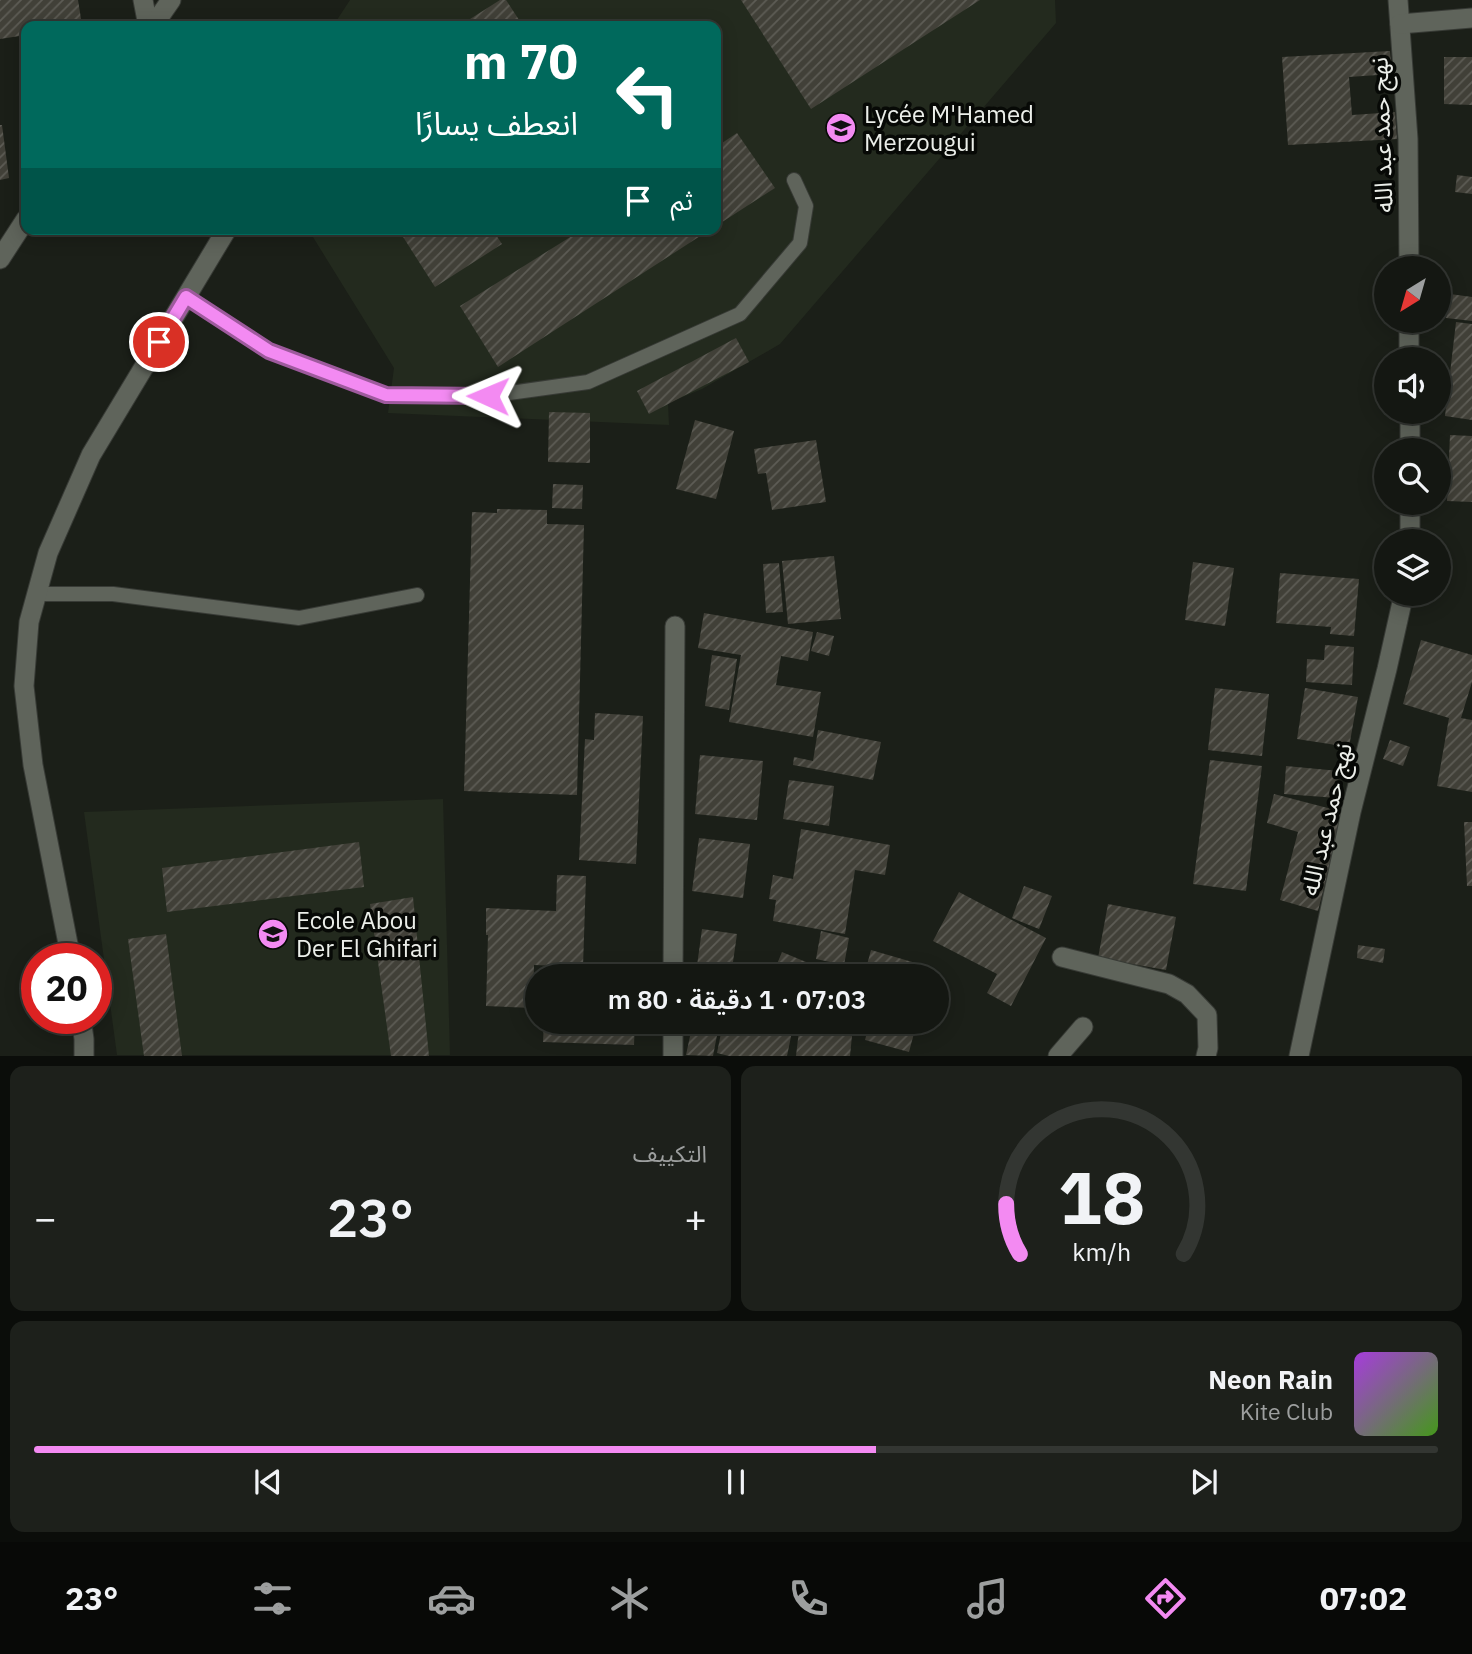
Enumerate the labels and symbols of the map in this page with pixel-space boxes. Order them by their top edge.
street label: نهج حمد عبد الله [1362,56,1402,213]
place label: Lycée M'Hamed Merzougui [864,98,1034,158]
school or university icon: Lycée M'Hamed Merzougui [824,111,858,145]
north arrow [1374,256,1451,332]
pin [129,312,189,372]
position arrow [451,359,525,433]
street label: نهج حمد عبد الله [1293,739,1361,899]
place label: Ecole Abou Der El Ghifari [296,904,438,964]
school or university icon: Ecole Abou Der El Ghifari [256,917,290,951]
speed limit sign: 20 [21,943,112,1034]

